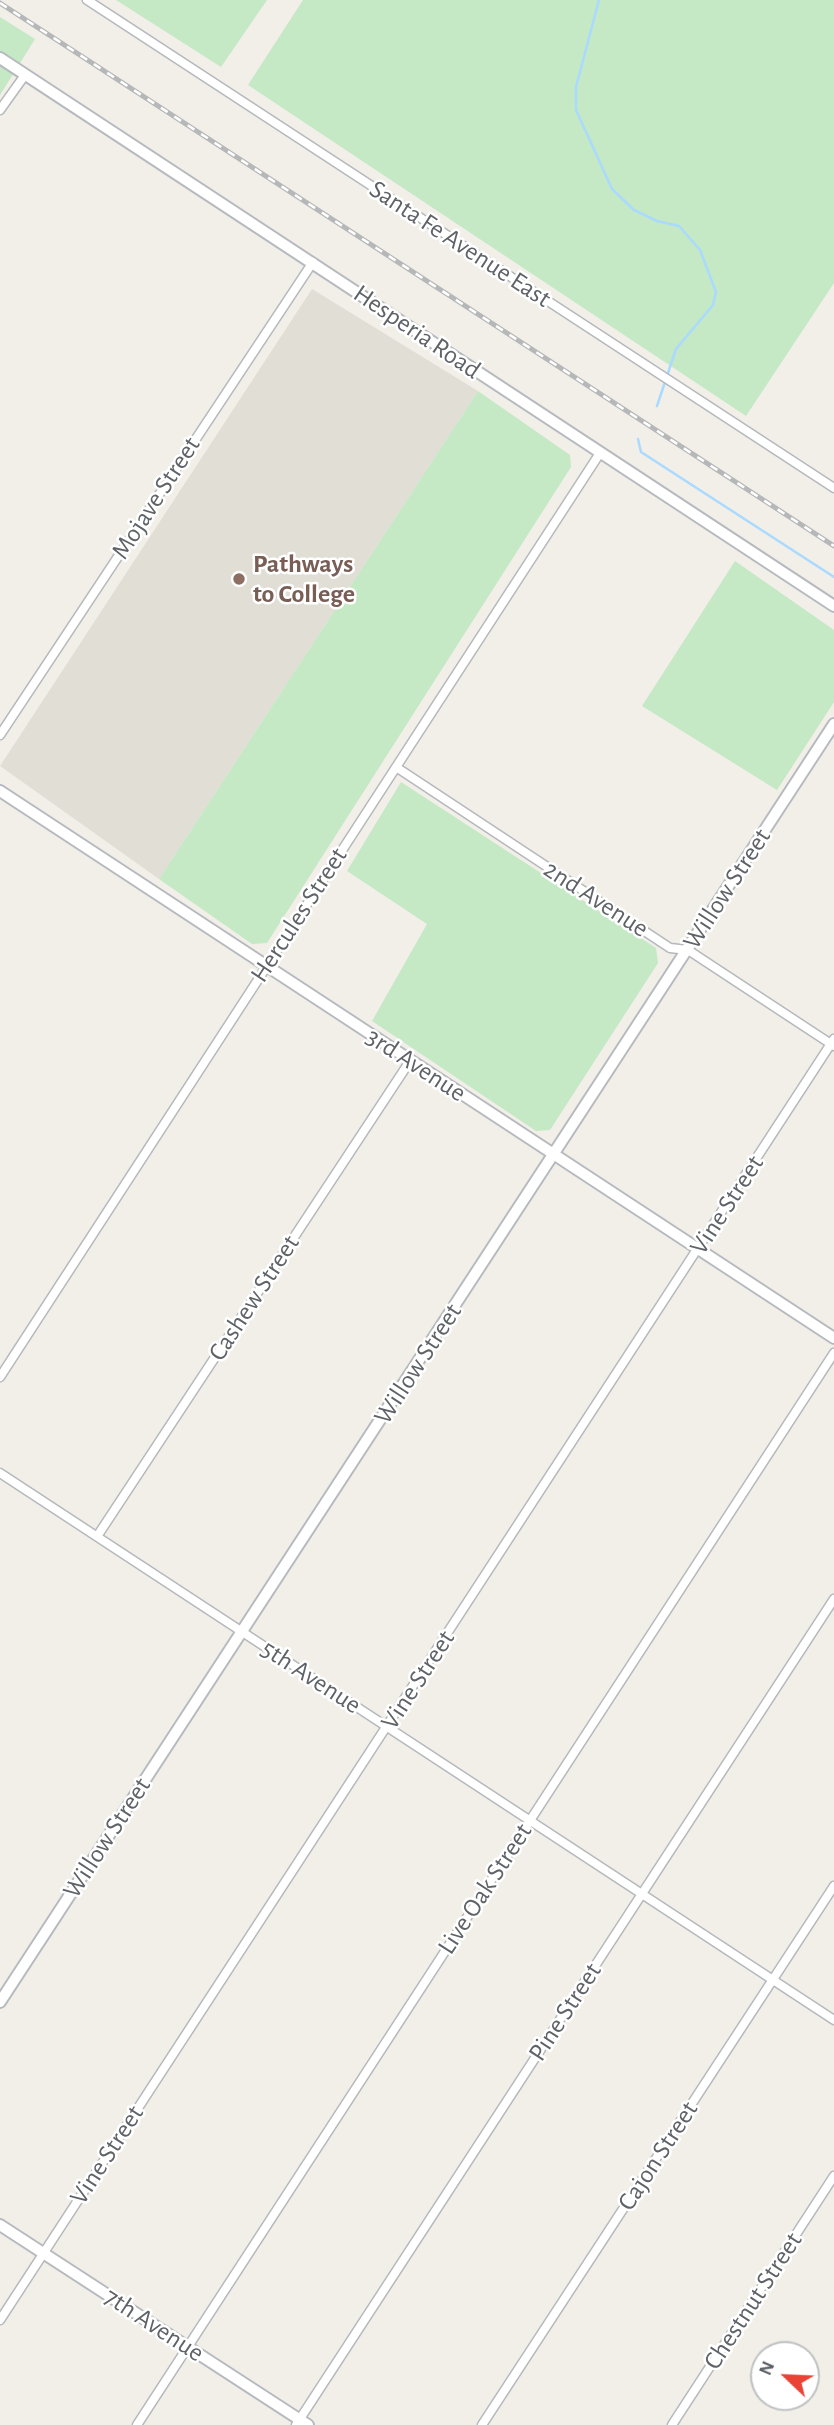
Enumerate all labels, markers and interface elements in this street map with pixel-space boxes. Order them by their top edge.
street label: Santa Fe Avenue East [363,174,557,314]
street label: Hesperia Road [347,278,487,386]
street label: Mojave Street [105,431,207,565]
place label: Pathways to College [253,548,355,610]
marker: Pathways to College [231,571,247,587]
street label: Willow Street [676,823,778,955]
street label: Hercules Street [244,842,354,988]
street label: 2nd Avenue [538,854,654,944]
street label: 3rd Avenue [360,1021,472,1109]
street label: Vine Street [683,1150,771,1260]
street label: Cashew Street [202,1229,306,1367]
street label: Willow Street [367,1298,469,1430]
street label: Vine Street [374,1625,462,1735]
street label: 5th Avenue [255,1633,367,1721]
street label: Willow Street [56,1772,158,1904]
street label: Live Oak Street [431,1818,539,1960]
street label: Pine Street [522,1957,608,2067]
street label: Cajon Street [611,2096,705,2216]
street label: Vine Street [63,2100,151,2210]
street label: Chestnut Street [697,2226,809,2376]
street label: 7th Avenue [98,2281,210,2369]
north arrow [750,2341,820,2411]
text: N [756,2359,778,2378]

